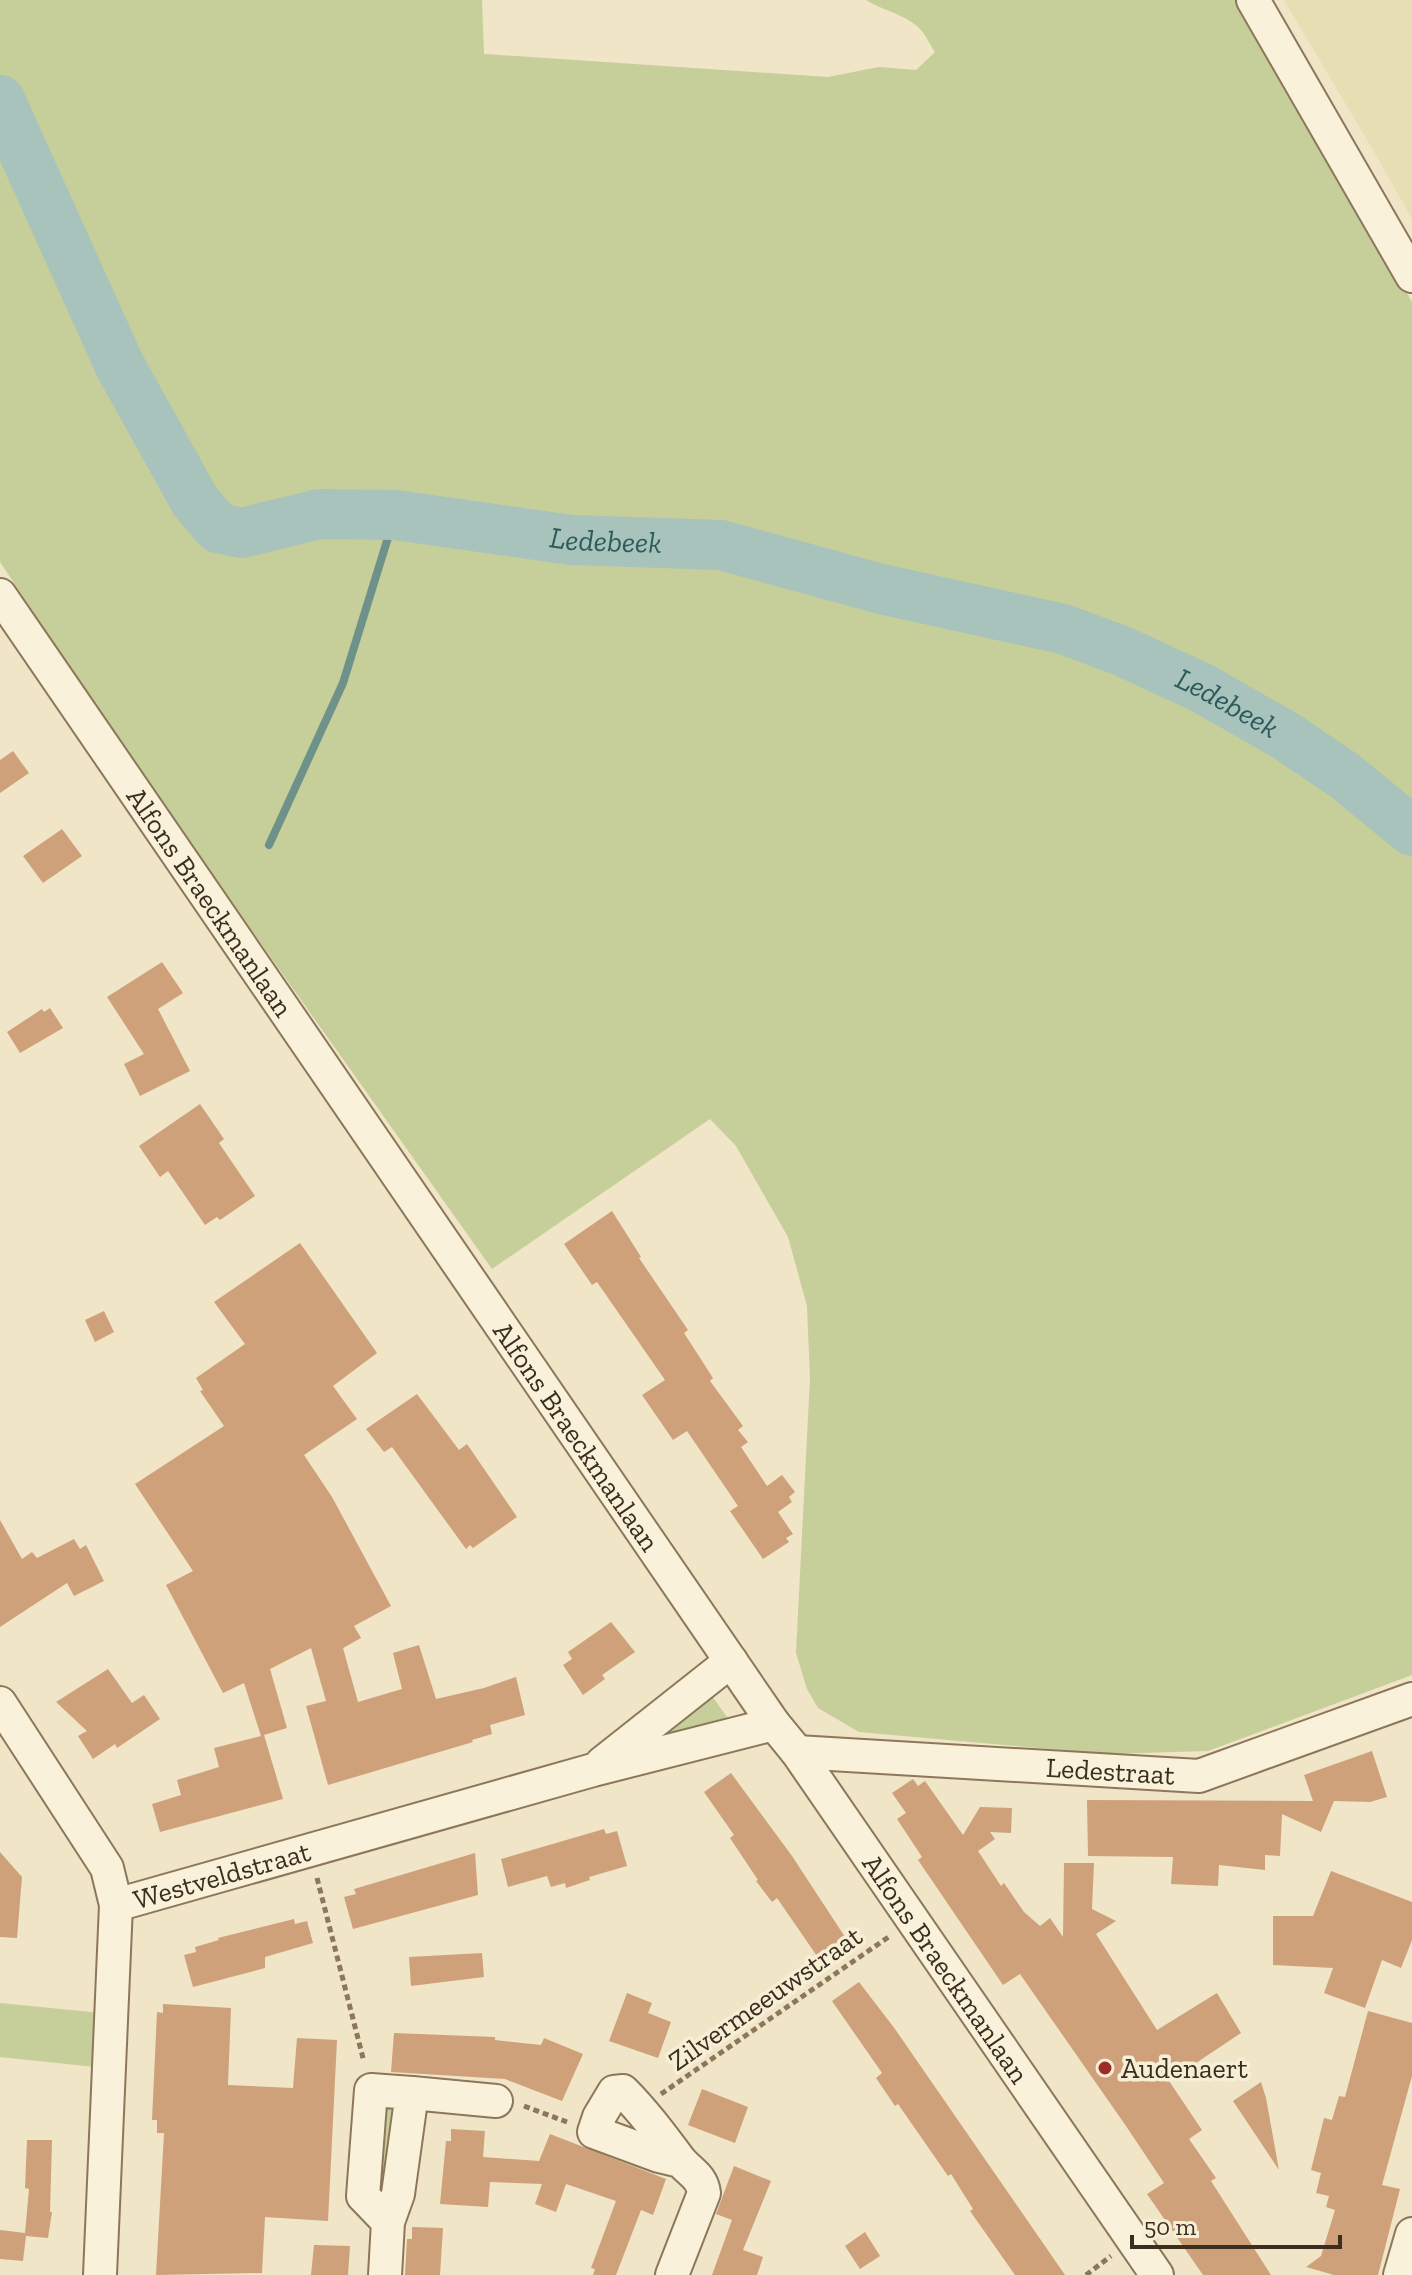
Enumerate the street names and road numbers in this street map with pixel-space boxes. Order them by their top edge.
street label: Alfons Braeckmanlaan [120,781,300,1023]
street label: Alfons Braeckmanlaan [486,1316,666,1557]
street label: Ledestraat [1045,1751,1176,1792]
street label: Westveldstraat [130,1835,315,1916]
street label: Alfons Braeckmanlaan [855,1848,1036,2090]
street label: Zilvermeeuwstraat [662,1919,869,2077]

